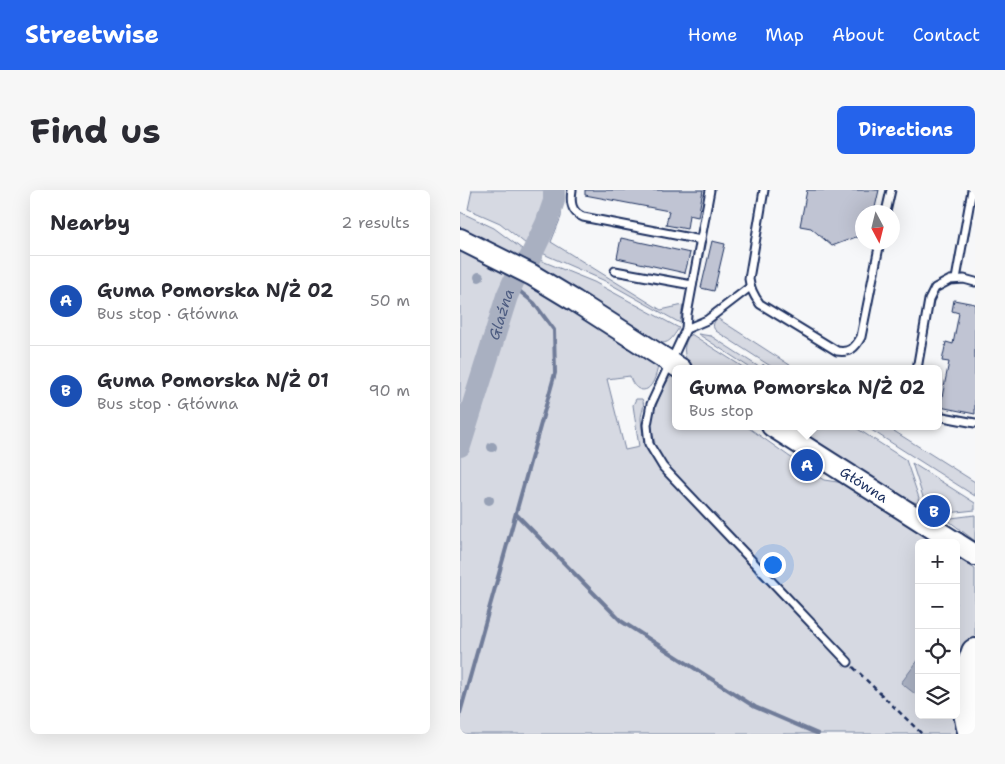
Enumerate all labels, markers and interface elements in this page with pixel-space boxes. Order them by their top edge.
text: Streetwise [25,19,159,51]
text: Home [688,23,737,47]
text: Map [765,23,804,47]
text: About [832,23,885,47]
text: Contact [913,23,980,47]
button: Directions [837,106,975,154]
text: Find us [30,107,161,154]
north arrow [855,205,900,250]
text: Nearby [50,209,130,237]
text: 2 results [341,212,410,233]
text: Guma Pomorska N/Ż 02 [97,278,333,303]
water label: Glaźna [484,285,519,342]
text: A [60,290,72,311]
text: 50 m [370,290,410,311]
text: Bus stop · Główna [97,303,238,324]
popup [672,365,942,430]
text: Guma Pomorska N/Ż 01 [97,368,329,393]
text: Guma Pomorska N/Ż 02 [689,375,925,400]
text: B [61,380,71,401]
text: 90 m [369,380,410,401]
text: Bus stop · Główna [97,393,238,414]
text: Bus stop [689,400,753,421]
pin: A [791,446,823,484]
street label: Główna [837,463,892,507]
pin: B [918,492,950,530]
map controls [915,539,960,719]
button: + [915,539,960,584]
your location [760,552,786,578]
button: − [915,584,960,629]
button: locate [915,629,960,674]
button: layers [915,674,960,719]

